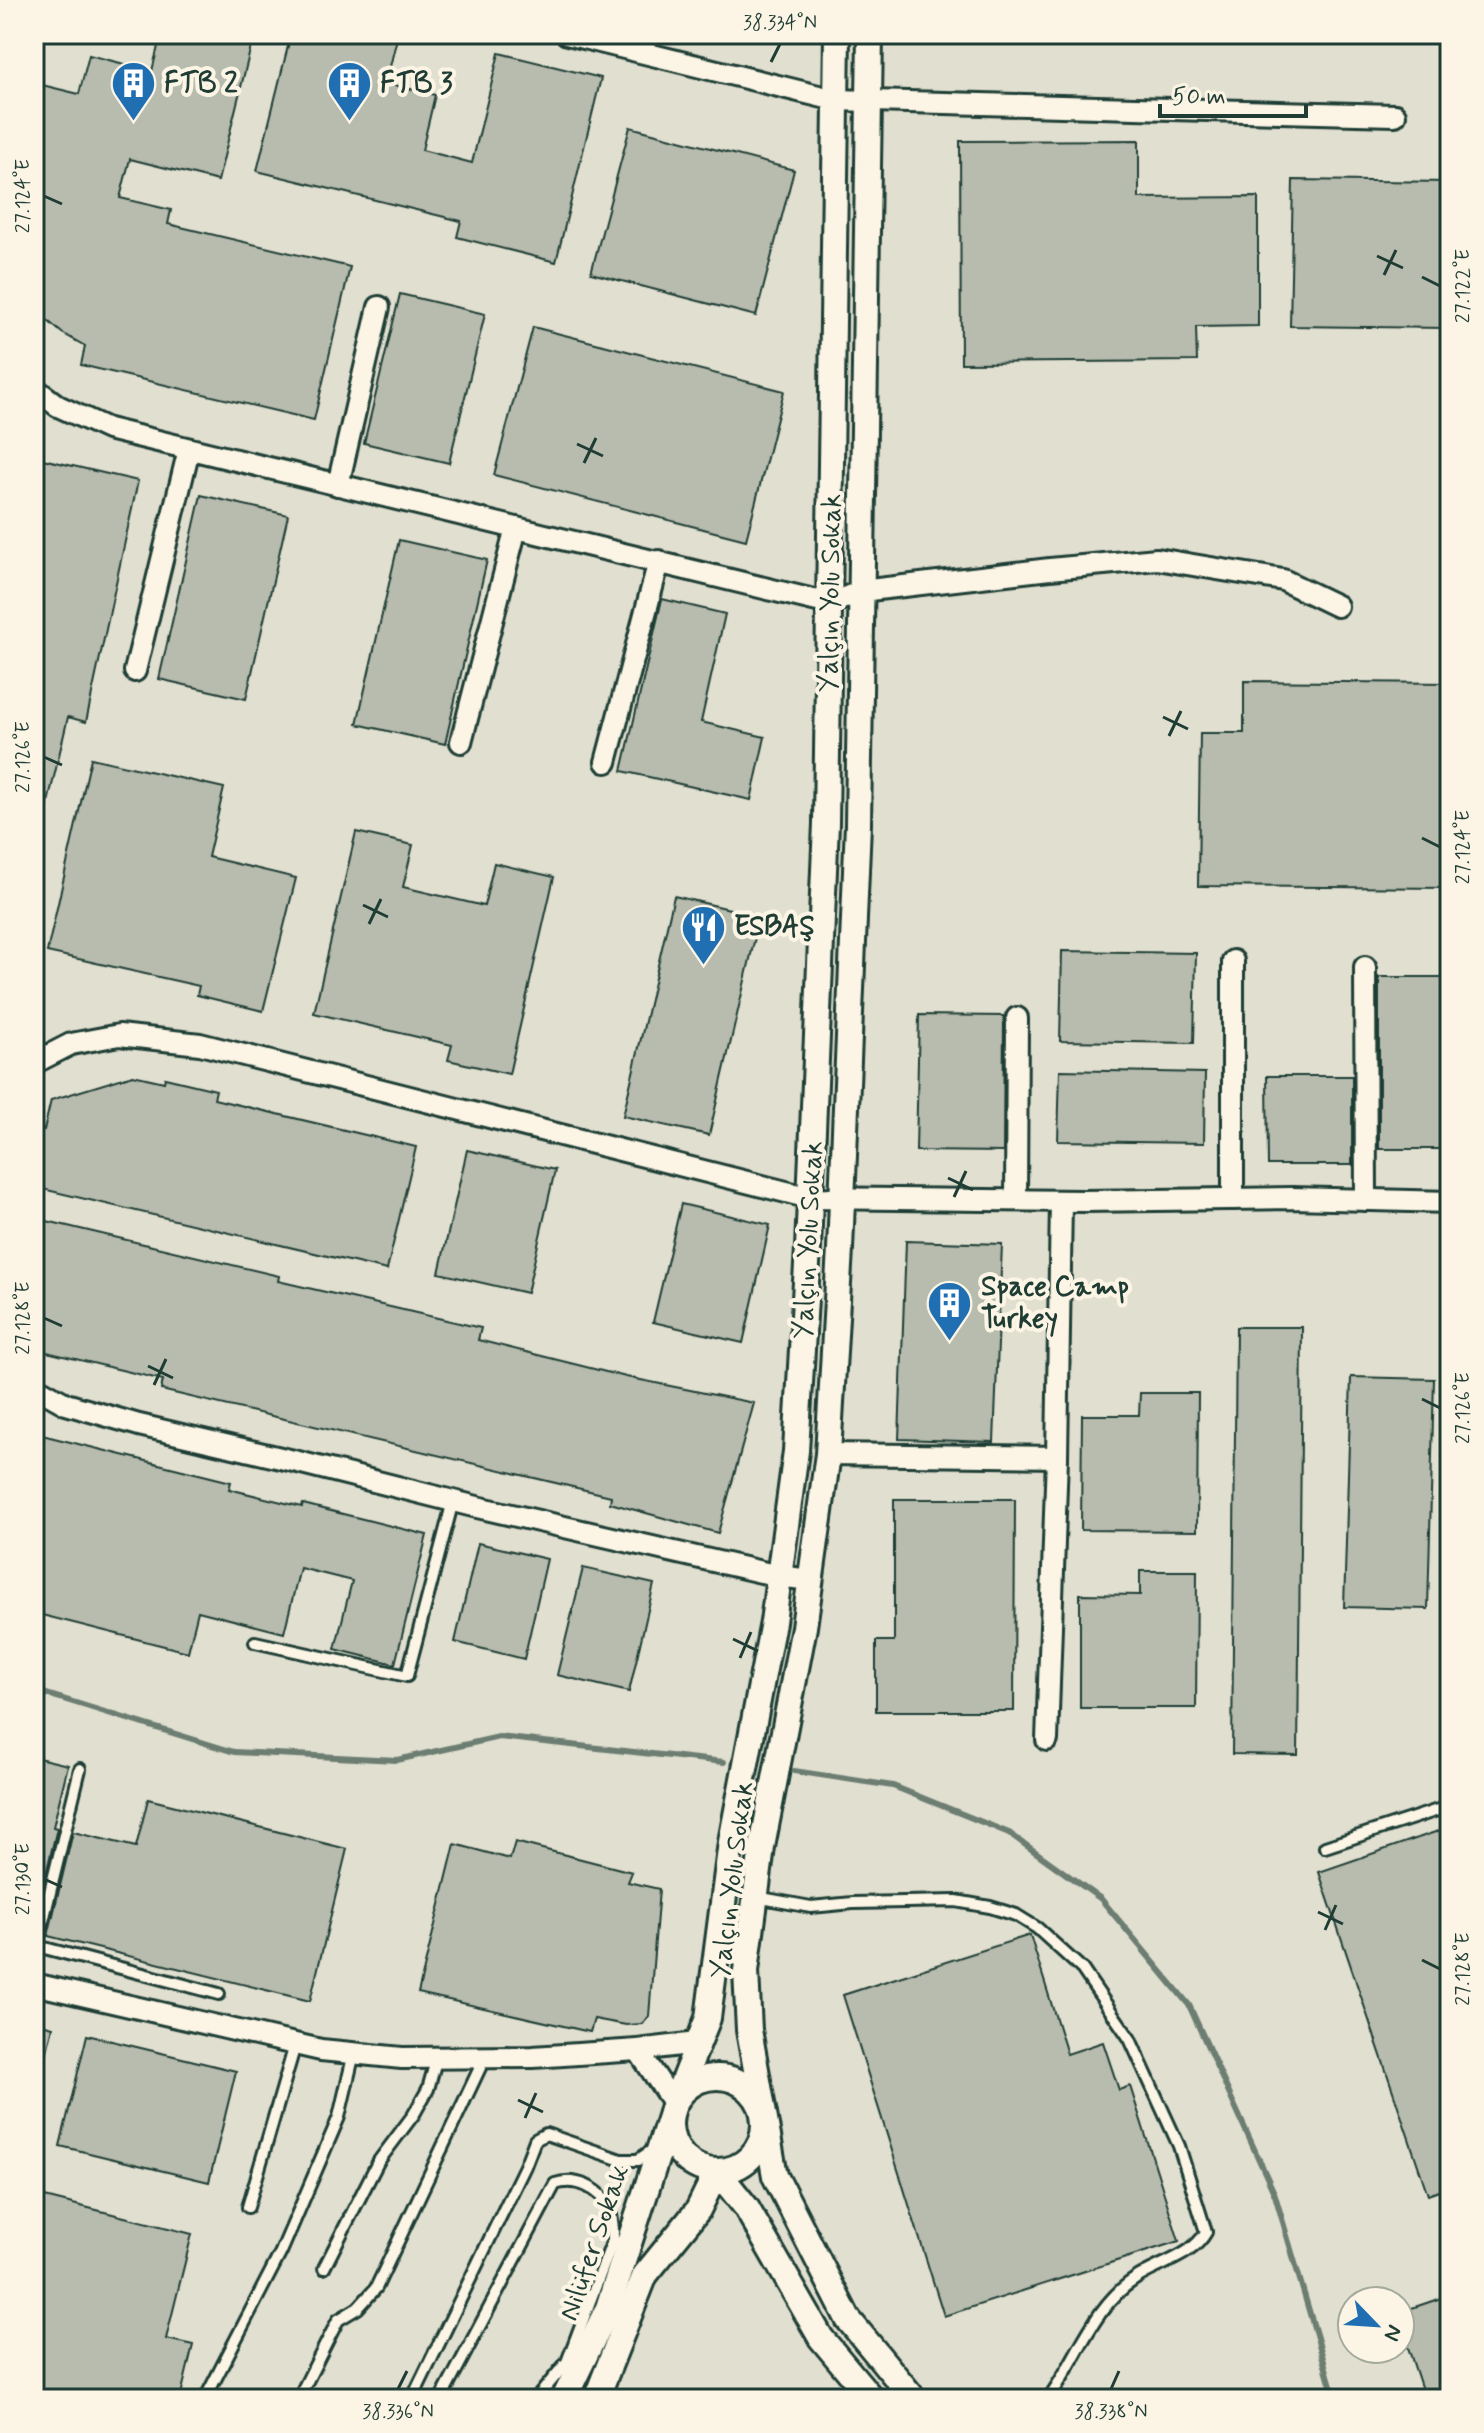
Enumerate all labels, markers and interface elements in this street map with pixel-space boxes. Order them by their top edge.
text: 38.334°N [743,10,817,37]
building icon: FTB 2 [109,60,157,123]
building icon: FTB 3 [325,60,373,123]
place label: FTB 2 [164,66,238,103]
place label: FTB 3 [380,66,453,103]
scale bar [1160,68,1306,118]
text: 50 m [1172,82,1226,113]
text: 27.124°E [10,159,37,233]
text: 27.122°E [1450,249,1477,323]
street label: Yalçın Yolu Sokak [811,493,851,693]
text: 27.126°E [10,721,37,793]
text: 27.124°E [1450,810,1477,884]
restaurant icon: ESBAŞ [679,903,727,966]
place label: ESBAŞ [734,909,815,946]
street label: Yalçın Yolu Sokak [785,1140,833,1340]
place label: Space Camp Turkey [981,1269,1129,1338]
building icon: Space Camp Turkey [926,1279,974,1342]
text: 27.128°E [10,1281,37,1355]
text: 27.126°E [1450,1372,1477,1444]
street label: Yalçın Yolu Sokak [703,1779,763,1981]
text: 27.130°E [10,1843,37,1915]
text: 27.128°E [1450,1932,1477,2006]
street label: Nilüfer Sokak [551,2160,639,2326]
north arrow [1336,2285,1416,2365]
text: N [1377,2320,1408,2345]
text: 38.336°N [362,2399,434,2426]
text: 38.338°N [1074,2399,1148,2426]

